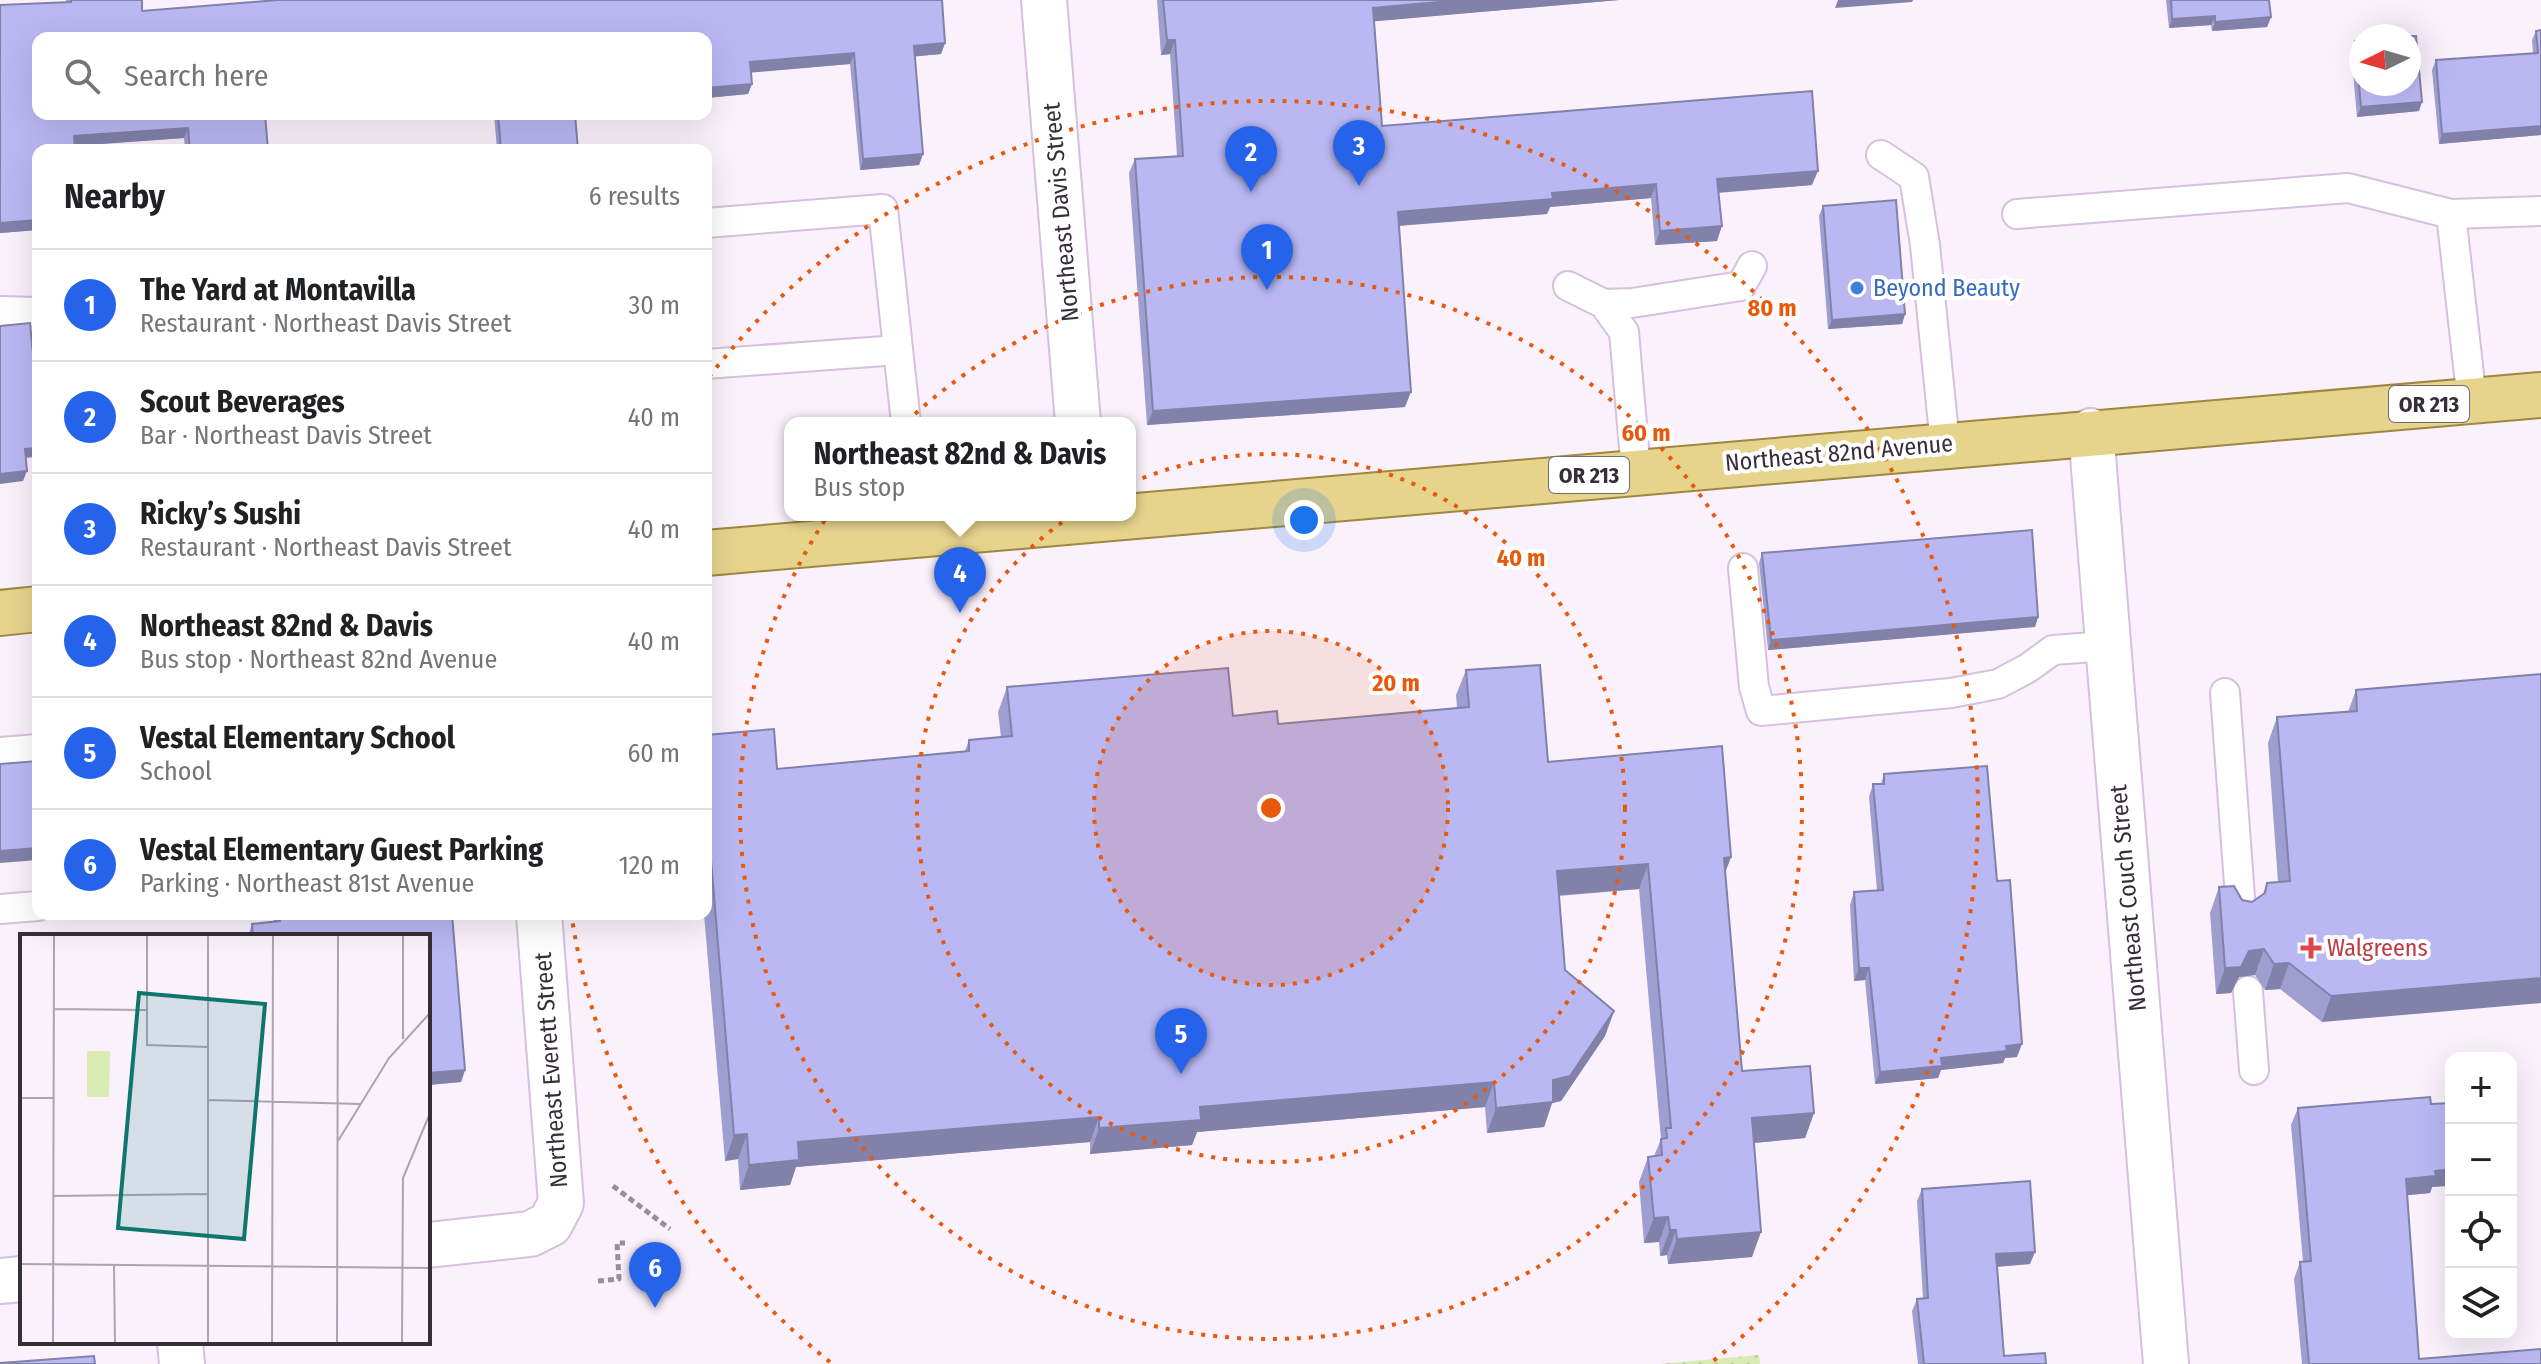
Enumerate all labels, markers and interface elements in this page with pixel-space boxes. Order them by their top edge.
north arrow [2349,24,2421,96]
search box [32,32,712,120]
icon: search [60,54,104,98]
text: Search here [124,58,269,94]
street label: Northeast Davis Street [1037,101,1085,323]
pin: 3 [1333,120,1385,186]
pin: 2 [1225,126,1277,192]
text: Nearby [64,176,165,217]
text: 6 results [589,181,680,212]
pin: 1 [1241,224,1293,290]
text: The Yard at Montavilla [140,272,416,308]
place label: Beyond Beauty [1873,274,2020,302]
marker: Beyond Beauty [1848,279,1866,297]
text: 1 [85,290,96,321]
text: 30 m [629,290,680,321]
text: 80 m [1747,294,1797,322]
text: Restaurant · Northeast Davis Street [140,308,511,339]
text: Scout Beverages [140,384,345,420]
road number: OR 213 [2389,386,2469,422]
text: 2 [84,402,96,433]
text: 40 m [628,402,680,433]
popup [784,417,1136,521]
text: 60 m [1622,419,1670,447]
text: Bar · Northeast Davis Street [140,420,432,451]
street label: Northeast 82nd Avenue [1724,429,1954,477]
text: Northeast 82nd & Davis [814,436,1106,472]
road number: OR 213 [1549,457,1629,493]
text: Bus stop [814,472,905,503]
text: Ricky’s Sushi [140,496,301,532]
your location [1284,500,1324,540]
text: 3 [84,514,96,545]
text: 40 m [628,514,680,545]
text: Restaurant · Northeast Davis Street [140,532,511,563]
text: 40 m [1497,544,1545,572]
pin: 4 [934,547,986,613]
text: Northeast 82nd & Davis [140,608,433,644]
text: 4 [83,626,97,657]
text: 40 m [628,626,680,657]
text: Bus stop · Northeast 82nd Avenue [140,644,497,675]
text: 20 m [1371,669,1420,697]
text: Vestal Elementary School [140,720,455,756]
text: 5 [84,738,96,769]
text: 60 m [627,738,680,769]
text: School [140,756,212,787]
street label: Northeast Couch Street [2104,783,2152,1013]
centre of rings [1257,794,1285,822]
text: Vestal Elementary Guest Parking [140,832,543,868]
text: 6 [83,850,97,881]
text: 120 m [619,850,680,881]
text: Parking · Northeast 81st Avenue [140,868,474,899]
inset map [20,934,430,1344]
place label: Walgreens [2327,934,2428,962]
marker: Walgreens [2302,939,2320,957]
street label: Northeast Everett Street [529,951,573,1189]
pin: 5 [1155,1008,1207,1074]
map controls [2445,1052,2517,1340]
button: + [2445,1052,2517,1124]
button: − [2445,1124,2517,1196]
button: locate [2445,1196,2517,1268]
pin: 6 [629,1242,681,1308]
button: layers [2445,1268,2517,1340]

